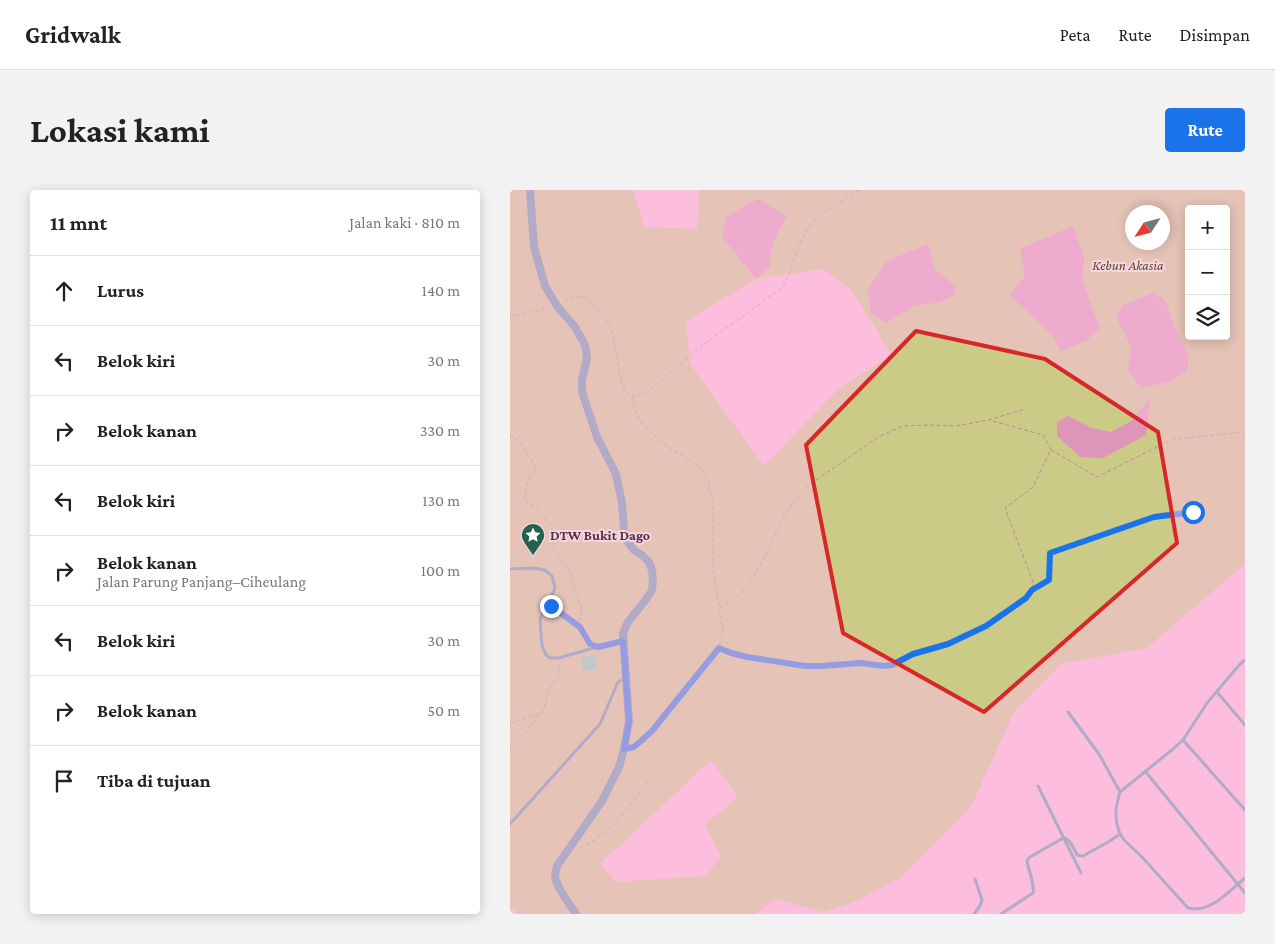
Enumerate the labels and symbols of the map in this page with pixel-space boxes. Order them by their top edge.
north arrow [1125,205,1170,250]
park label: Kebun Akasia [1092,257,1164,273]
route start [1182,501,1205,524]
place icon: DTW Bukit Dago [520,522,546,556]
place label: DTW Bukit Dago [550,527,650,543]
route end [540,595,563,618]

